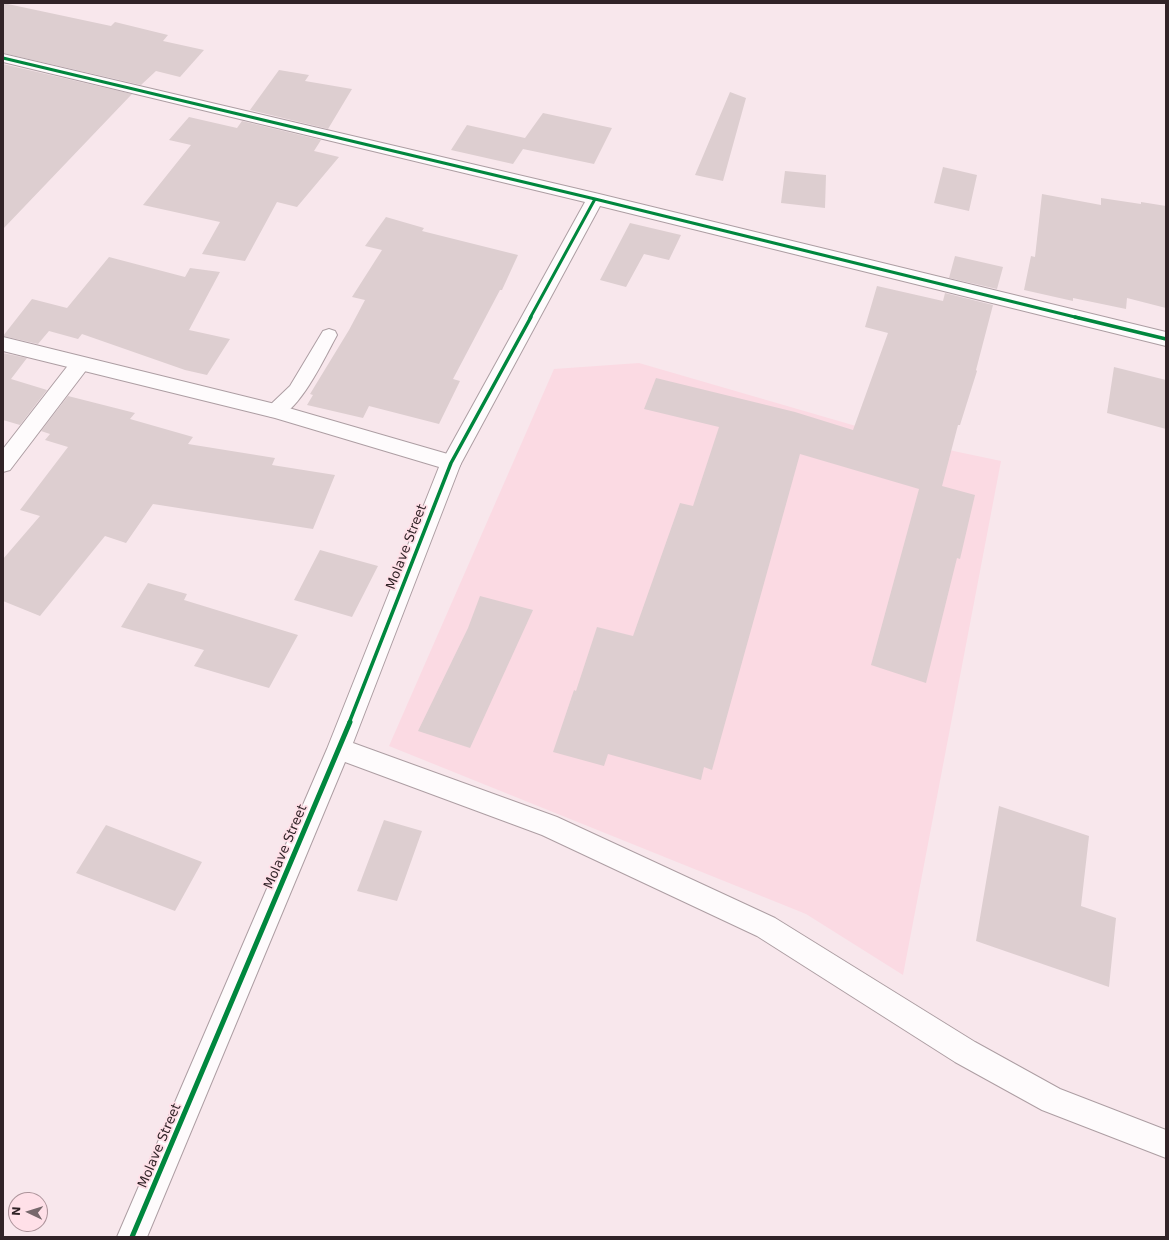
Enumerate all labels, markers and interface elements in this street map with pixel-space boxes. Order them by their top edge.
street label: Molave Street [384,502,430,592]
street label: Molave Street [261,802,311,892]
street label: Molave Street [135,1101,185,1191]
north arrow [8,1192,48,1232]
text: N [10,1206,23,1216]

